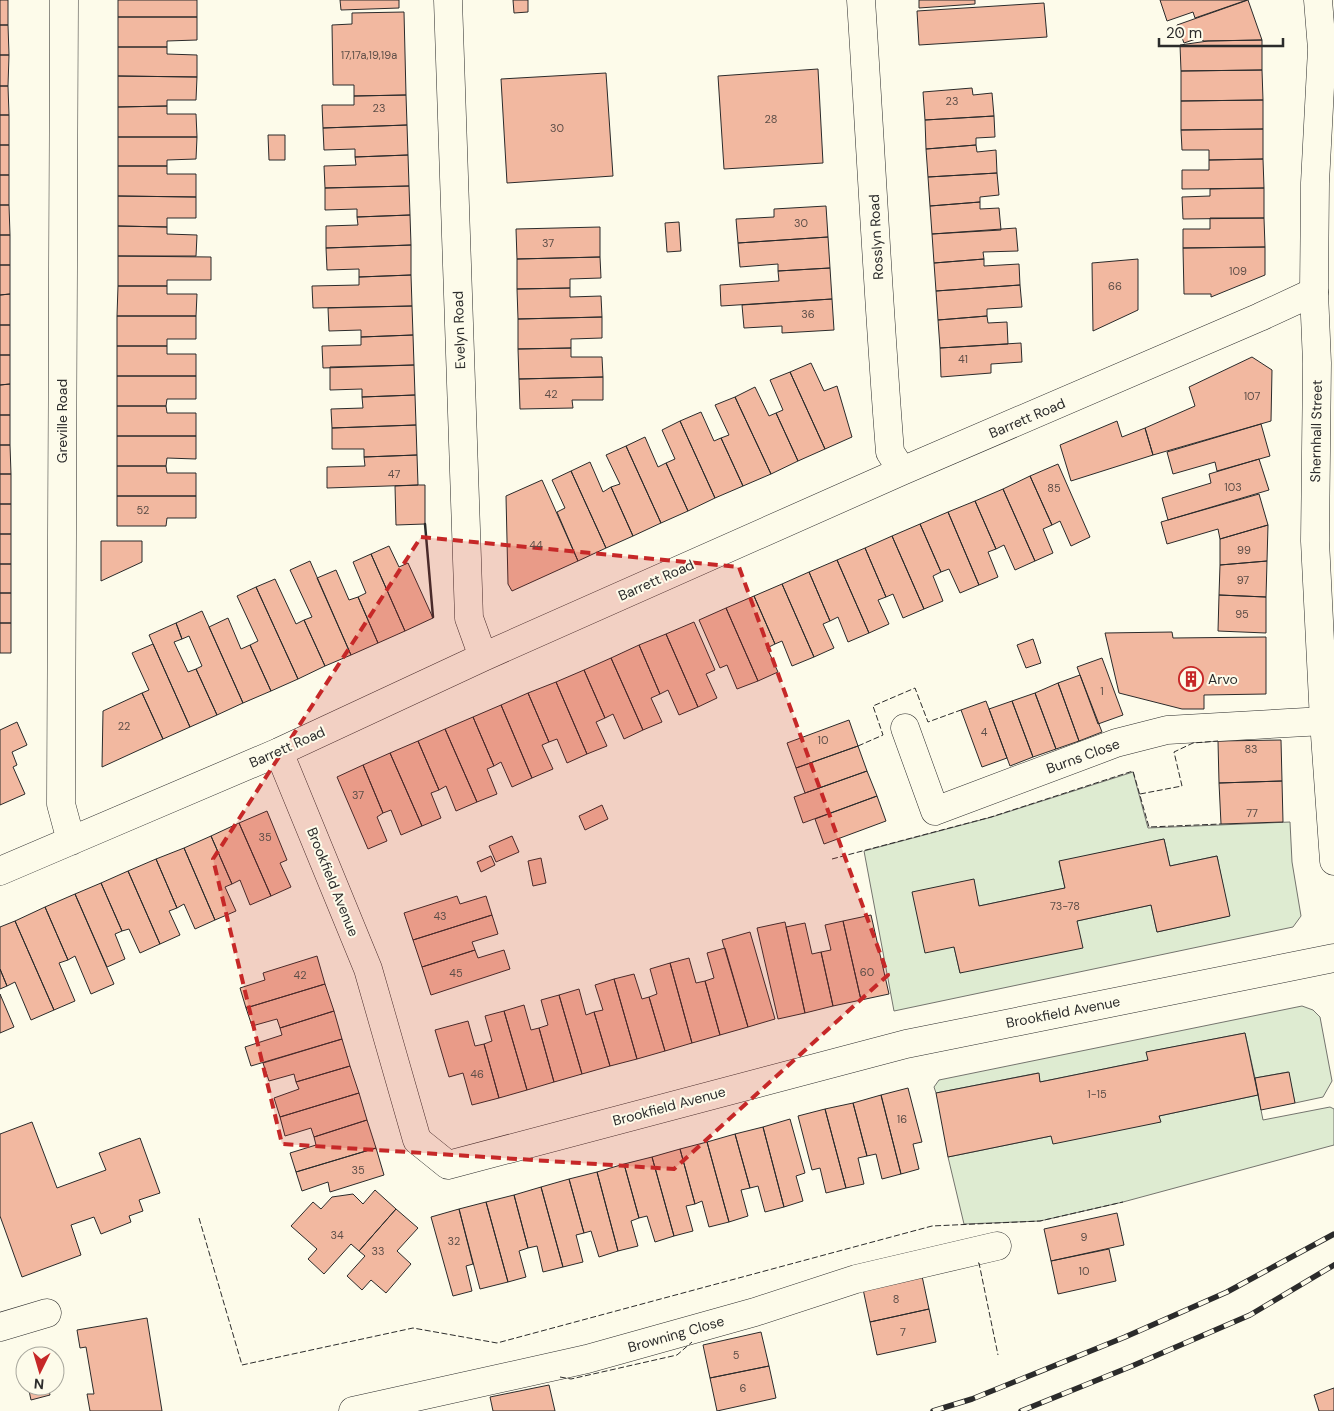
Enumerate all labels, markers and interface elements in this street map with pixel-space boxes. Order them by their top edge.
scale bar [1159,15,1283,47]
text: 20 m [1166,23,1202,43]
house number: 17,17a,19,19a [341,48,397,62]
house number: 23 [946,94,958,108]
house number: 23 [373,101,385,115]
house number: 28 [765,112,777,126]
house number: 30 [550,121,564,135]
street label: Rosslyn Road [865,194,887,280]
house number: 30 [794,216,808,230]
house number: 37 [542,236,554,250]
house number: 109 [1229,264,1247,278]
house number: 66 [1108,279,1122,293]
street label: Evelyn Road [449,291,469,369]
house number: 36 [801,307,815,321]
house number: 41 [958,352,968,366]
street label: Greville Road [53,379,71,463]
street label: Shernhall Street [1306,380,1326,482]
house number: 42 [544,387,558,401]
house number: 107 [1244,389,1260,403]
street label: Barrett Road [986,394,1068,442]
house number: 47 [388,467,400,481]
house number: 103 [1224,480,1242,494]
house number: 85 [1047,481,1061,495]
house number: 52 [137,503,149,517]
house number: 44 [529,538,543,552]
house number: 99 [1237,543,1251,557]
street label: Barrett Road [615,555,697,605]
house number: 97 [1237,573,1249,587]
house number: 95 [1235,607,1249,621]
building icon: Arvo [1178,666,1204,692]
place label: Arvo [1208,670,1238,688]
house number: 1 [1100,684,1104,698]
house number: 22 [118,719,130,733]
street label: Barrett Road [246,722,328,772]
house number: 4 [981,725,988,739]
house number: 10 [818,733,828,747]
street label: Burns Close [1044,734,1122,778]
house number: 83 [1244,742,1258,756]
house number: 37 [352,788,364,802]
house number: 77 [1246,806,1258,820]
street label: Brookfield Avenue [303,825,363,939]
house number: 35 [258,830,272,844]
house number: 73-78 [1050,899,1080,913]
house number: 43 [433,909,447,923]
house number: 60 [860,965,874,979]
house number: 45 [449,966,463,980]
house number: 42 [293,968,307,982]
street label: Brookfield Avenue [1004,992,1122,1032]
house number: 46 [470,1067,484,1081]
street label: Brookfield Avenue [611,1082,727,1130]
house number: 1-15 [1087,1087,1107,1101]
house number: 16 [897,1112,907,1126]
house number: 35 [351,1163,365,1177]
house number: 34 [330,1228,344,1242]
house number: 9 [1081,1230,1088,1244]
house number: 32 [448,1234,460,1248]
house number: 33 [371,1244,385,1258]
house number: 10 [1079,1264,1089,1278]
house number: 8 [893,1292,899,1306]
street label: Browning Close [626,1312,726,1356]
house number: 7 [900,1325,906,1339]
north arrow [15,1346,65,1396]
house number: 5 [733,1348,740,1362]
text: N [33,1375,45,1393]
house number: 6 [740,1381,747,1395]

